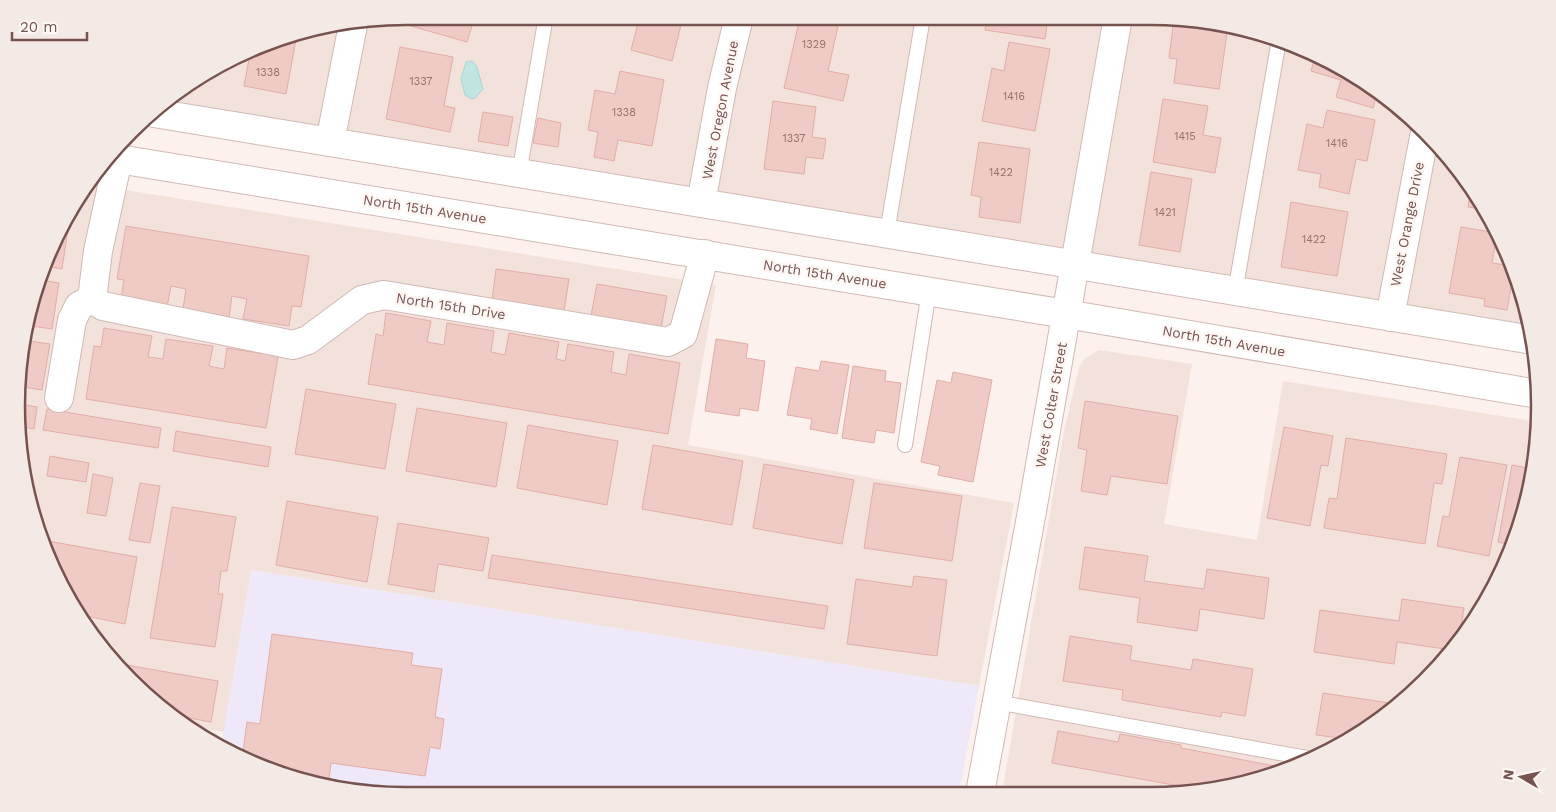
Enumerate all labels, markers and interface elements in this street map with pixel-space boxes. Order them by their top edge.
scale bar [12,10,88,42]
text: 20 m [20,18,58,36]
house number: 1329 [802,38,826,51]
street label: West Oregon Avenue [699,39,741,181]
house number: 1338 [256,66,280,79]
house number: 1337 [410,75,432,88]
house number: 1416 [1003,90,1025,103]
house number: 1338 [612,106,636,119]
house number: 1415 [1174,130,1196,143]
house number: 1337 [783,132,805,145]
house number: 1416 [1326,137,1348,150]
street label: West Orange Drive [1387,160,1427,288]
house number: 1422 [989,166,1013,179]
street label: North 15th Avenue [362,191,488,227]
house number: 1421 [1154,206,1176,219]
house number: 1422 [1302,233,1326,246]
street label: North 15th Avenue [762,256,888,292]
street label: North 15th Drive [395,289,507,323]
street label: North 15th Avenue [1161,322,1287,360]
street label: West Colter Street [1032,341,1070,469]
north arrow [1496,752,1546,802]
text: N [1499,769,1517,781]

